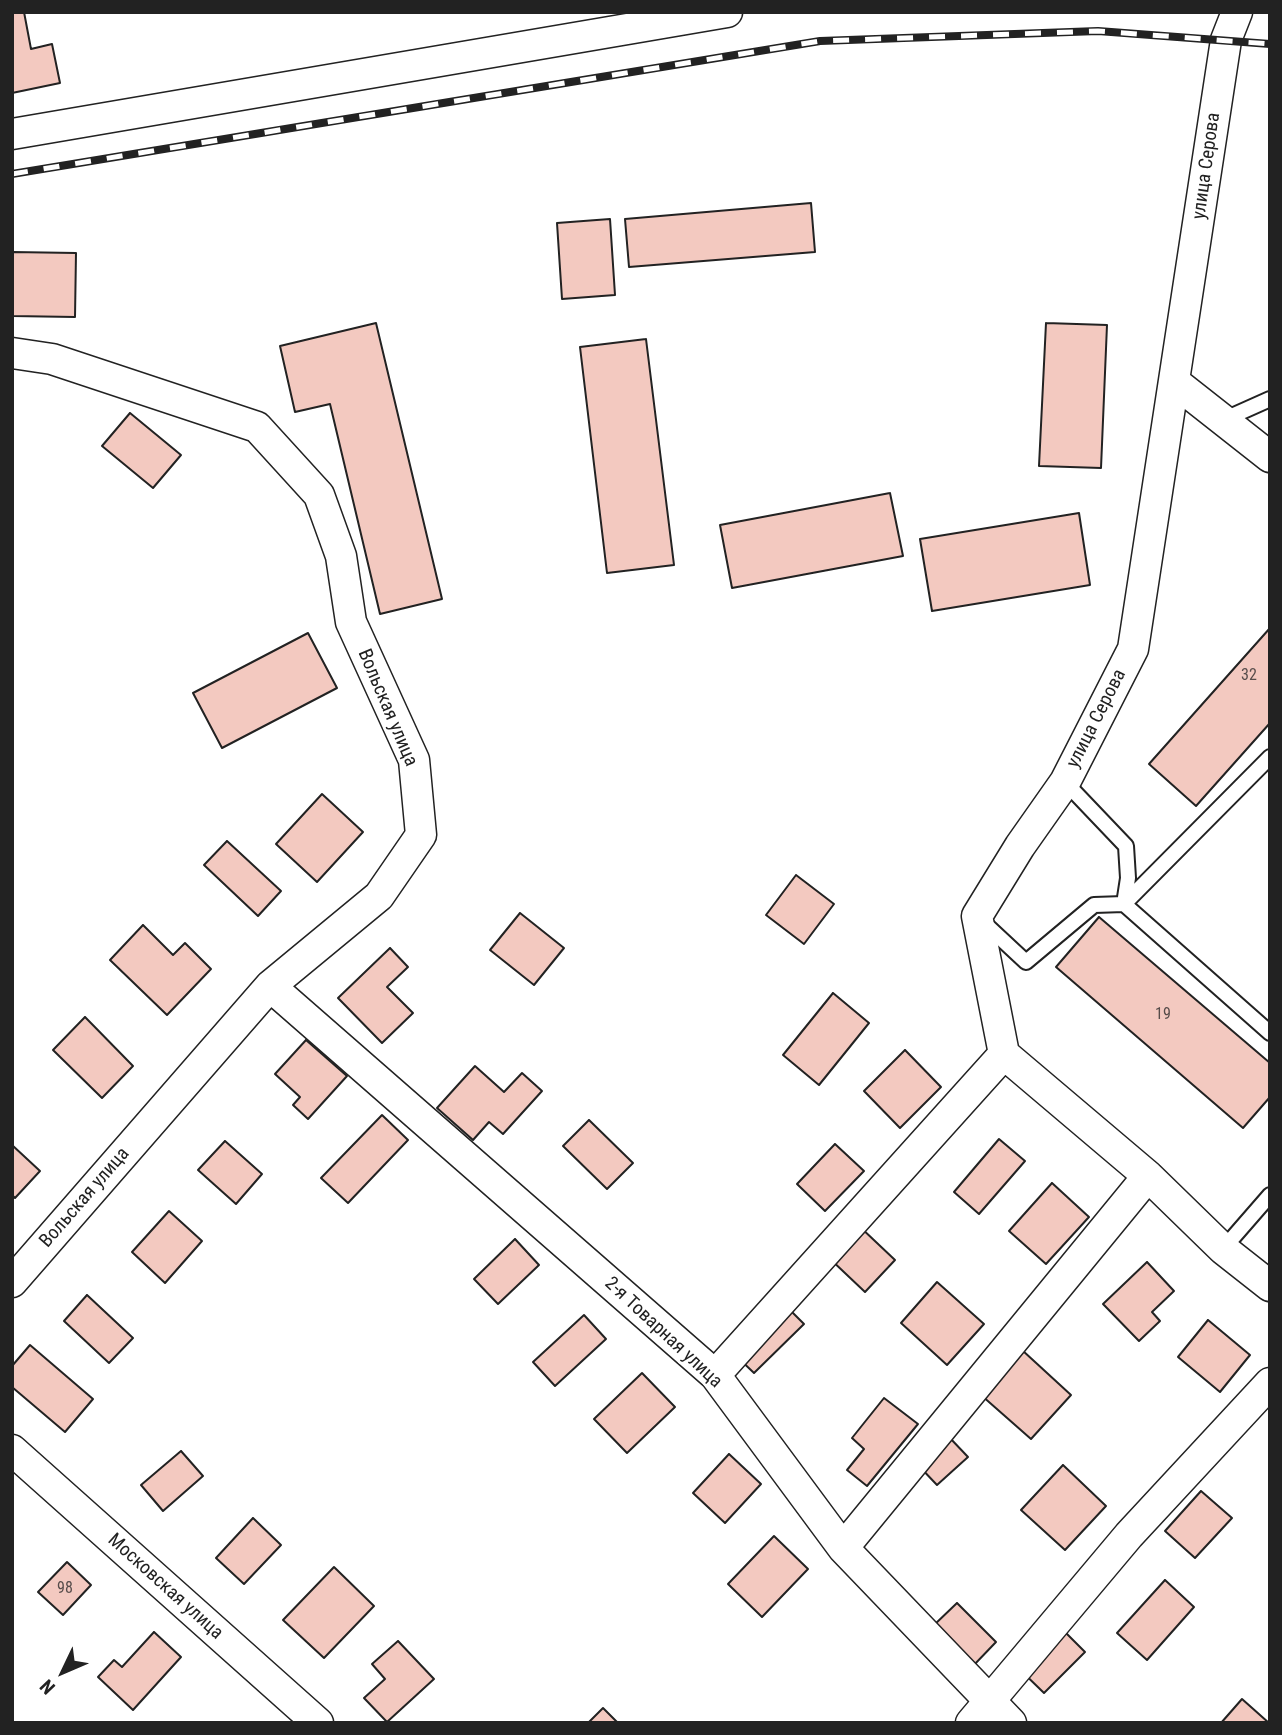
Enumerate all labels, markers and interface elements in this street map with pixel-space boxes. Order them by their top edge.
street label: улица Серова [1188,111,1226,221]
street label: Вольская улица [352,646,422,770]
street label: улица Серова [1062,666,1132,772]
house number: 32 [1241,666,1257,686]
house number: 19 [1155,1005,1171,1025]
street label: Вольская улица [35,1143,135,1253]
street label: 2-я Товарная улица [599,1273,727,1393]
street label: Московская улица [103,1529,227,1645]
house number: 98 [57,1579,73,1599]
north arrow [28,1637,98,1707]
text: N [35,1675,60,1699]

